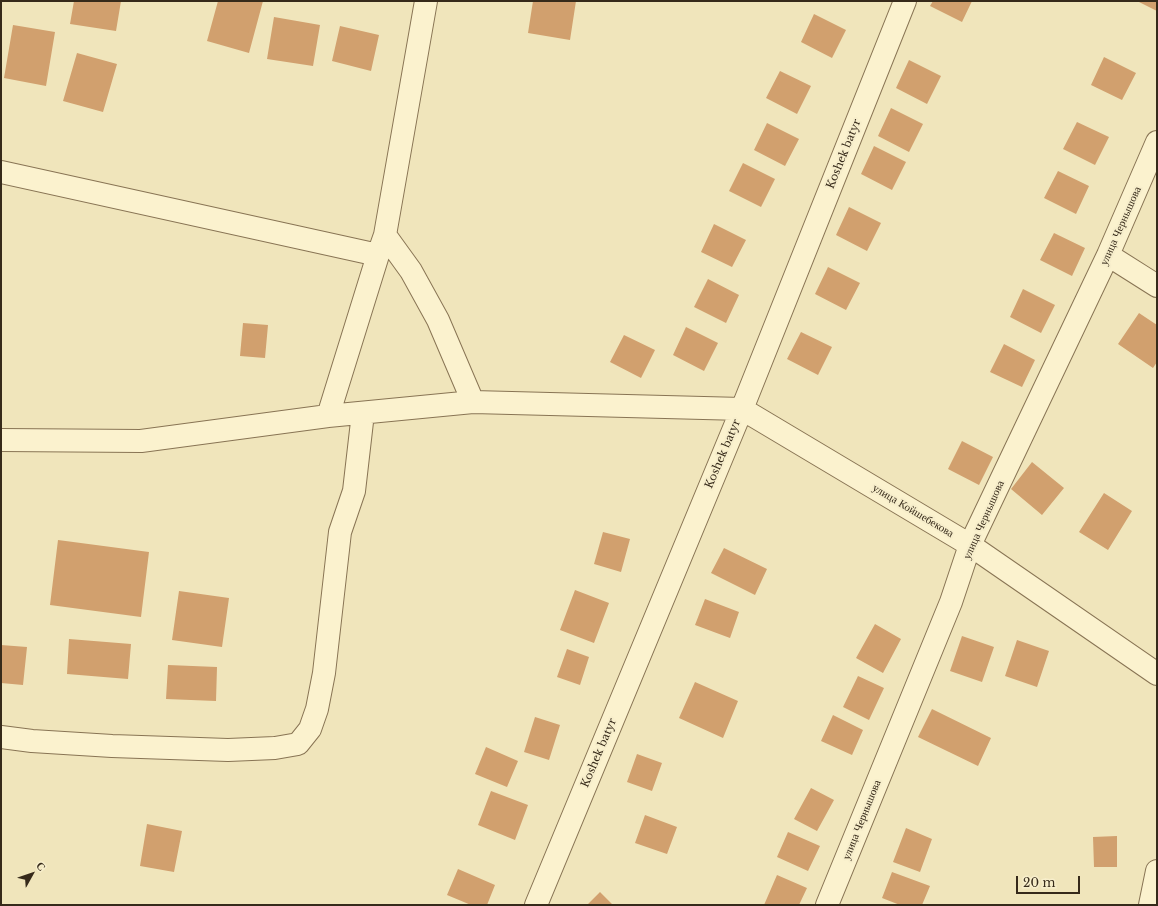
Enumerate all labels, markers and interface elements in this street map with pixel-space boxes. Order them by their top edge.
street label: Koshek batyr [824,117,864,191]
street label: улица Чернышова [1098,184,1144,268]
street label: Koshek batyr [702,417,744,491]
street label: улица Чернышова [961,478,1007,562]
street label: улица Койшебекова [870,482,956,540]
street label: Koshek batyr [578,716,620,790]
street label: улица Чернышова [840,778,884,862]
north arrow [12,854,52,894]
text: С [33,859,49,874]
scale bar [1018,868,1082,894]
text: 20 m [1023,875,1055,890]

